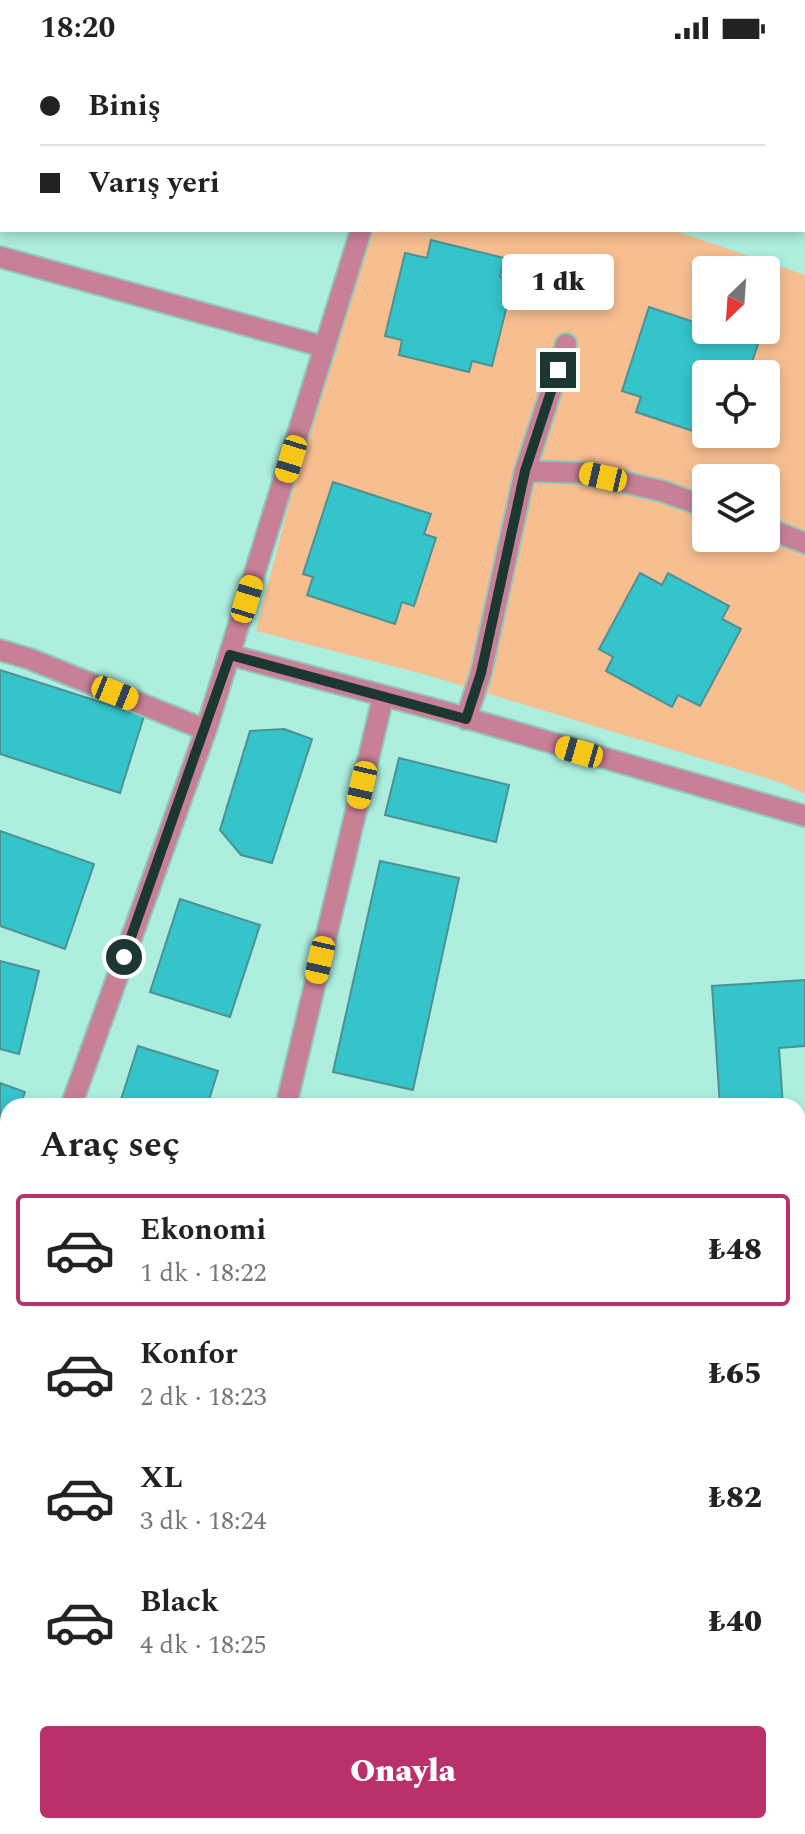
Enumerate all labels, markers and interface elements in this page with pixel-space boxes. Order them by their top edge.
text: 18:20 [40,5,115,51]
text: Biniş [88,83,161,129]
text: Varış yeri [88,160,220,206]
callout: 1 dk [502,254,614,310]
north arrow [692,256,780,344]
map controls [692,256,780,552]
text: 1 dk [531,262,585,302]
route end [540,352,576,388]
button: locate [692,360,780,448]
car [273,433,309,485]
car [577,460,629,494]
button: layers [692,464,780,552]
car [229,573,265,625]
car [88,673,142,713]
car [553,734,605,770]
car [345,759,379,811]
car [303,934,337,986]
route start [106,939,142,975]
text: Araç seç [40,1118,180,1173]
text: Ekonomi [140,1207,266,1253]
icon: car [44,1214,116,1286]
text: ₺48 [708,1227,762,1273]
text: 1 dk · 18:22 [140,1253,267,1293]
text: Konfor [140,1331,238,1377]
icon: car [44,1338,116,1410]
text: ₺65 [708,1351,762,1397]
text: 2 dk · 18:23 [140,1377,267,1417]
text: XL [140,1455,183,1501]
icon: car [44,1462,116,1534]
text: ₺82 [708,1475,762,1521]
text: 3 dk · 18:24 [140,1501,267,1541]
text: Black [140,1579,219,1625]
icon: car [44,1586,116,1658]
text: ₺40 [708,1599,762,1645]
text: 4 dk · 18:25 [140,1625,267,1665]
button: Onayla [40,1726,766,1818]

